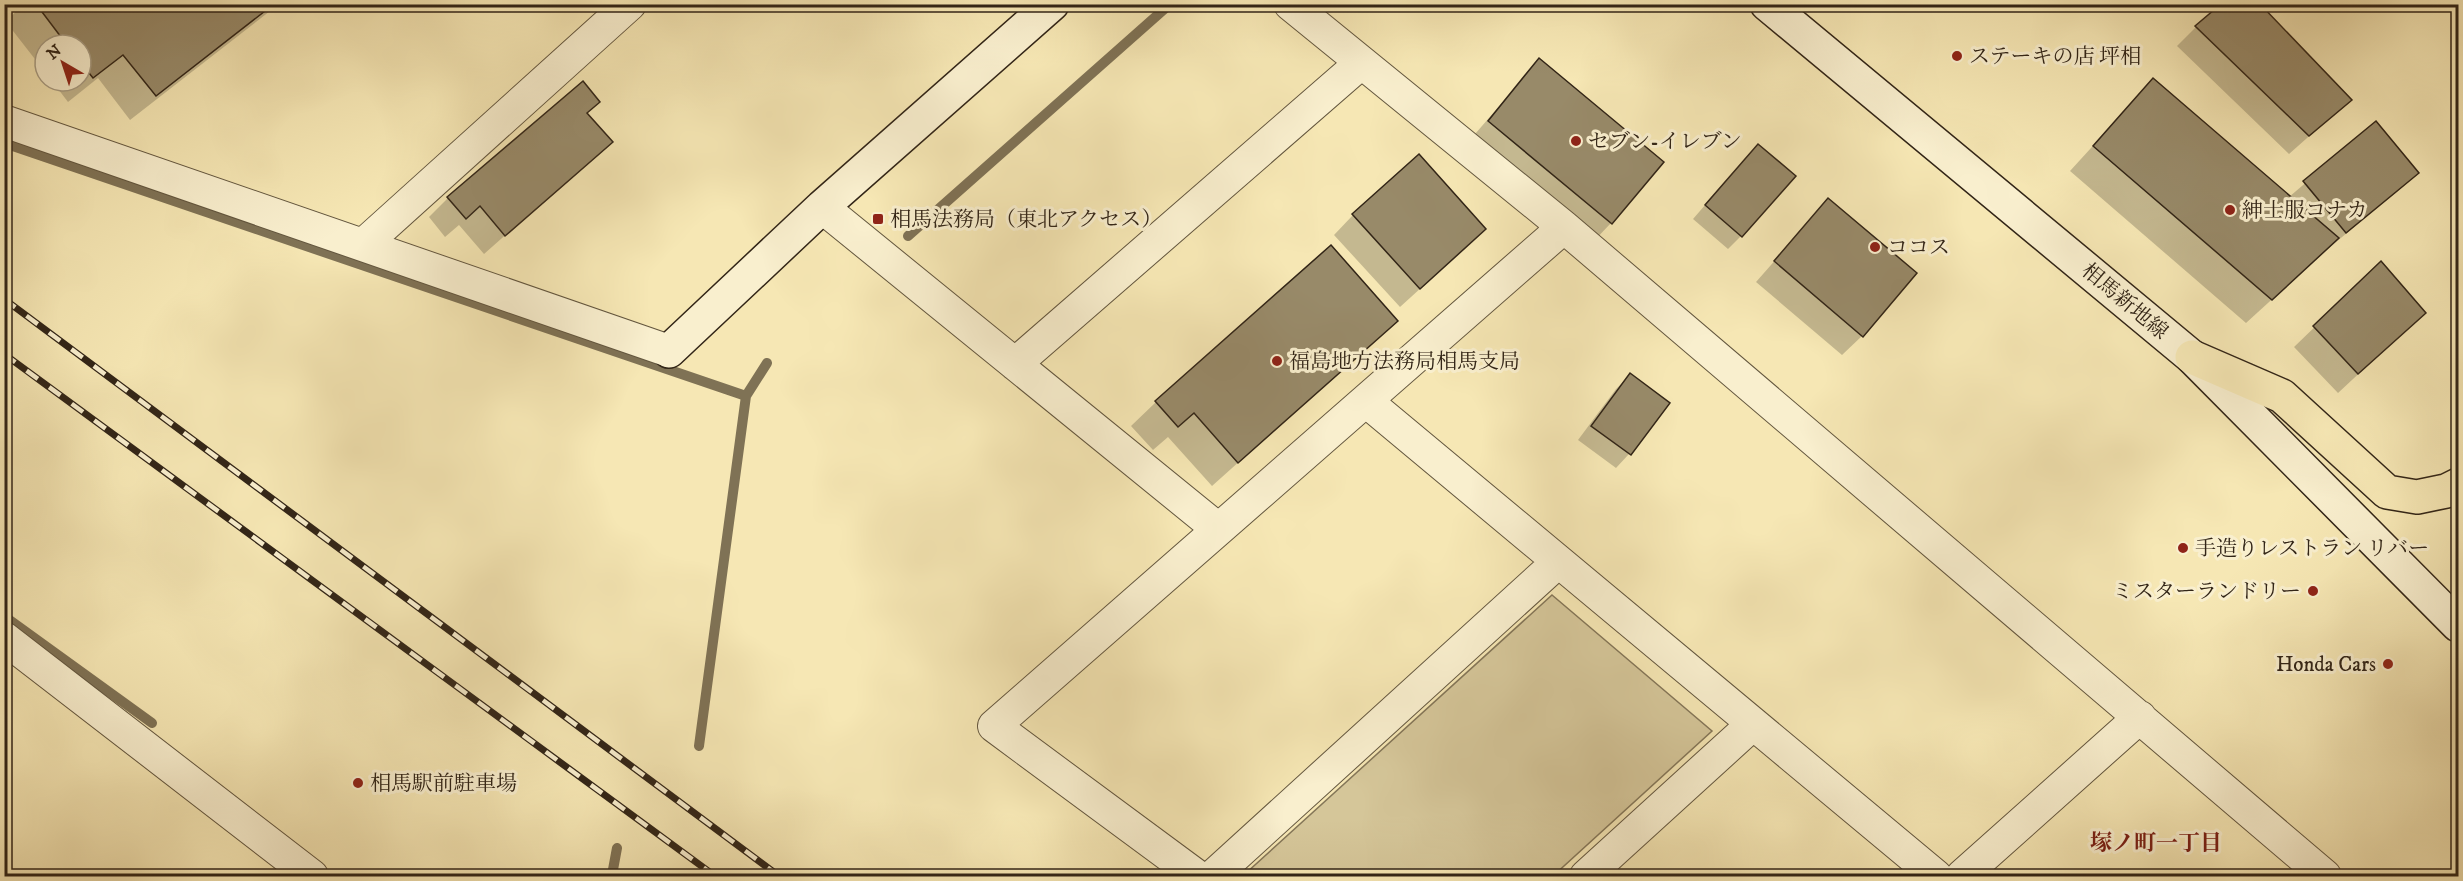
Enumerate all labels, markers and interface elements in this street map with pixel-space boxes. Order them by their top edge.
north arrow [33,33,93,93]
text: N [43,40,66,64]
place label: ステーキの店 坪相 [1969,44,2141,70]
marker: ステーキの店 坪相 [1950,49,1964,63]
place label: セブン-イレブン [1588,129,1742,155]
marker: セブン-イレブン [1569,134,1583,148]
place label: 紳士服コナカ [2242,198,2368,224]
marker: 紳士服コナカ [2223,203,2237,217]
place label: 相馬法務局（東北アクセス） [890,207,1162,233]
marker: 相馬法務局（東北アクセス） [871,212,885,226]
place label: ココス [1887,235,1950,261]
marker: ココス [1868,240,1882,254]
street label: 相馬新地線 [2076,258,2173,345]
place label: 福島地方法務局相馬支局 [1289,349,1520,375]
marker: 福島地方法務局相馬支局 [1270,354,1284,368]
place label: 手造りレストラン リバー [2195,536,2429,562]
marker: 手造りレストラン リバー [2176,541,2190,555]
place label: ミスターランドリー [2112,579,2301,605]
marker: ミスターランドリー [2306,584,2320,598]
place label: Honda Cars [2276,652,2376,678]
marker: Honda Cars [2381,657,2395,671]
place label: 相馬駅前駐車場 [370,771,517,797]
marker: 相馬駅前駐車場 [351,776,365,790]
district label: 塚ノ町一丁目 [2090,830,2222,857]

